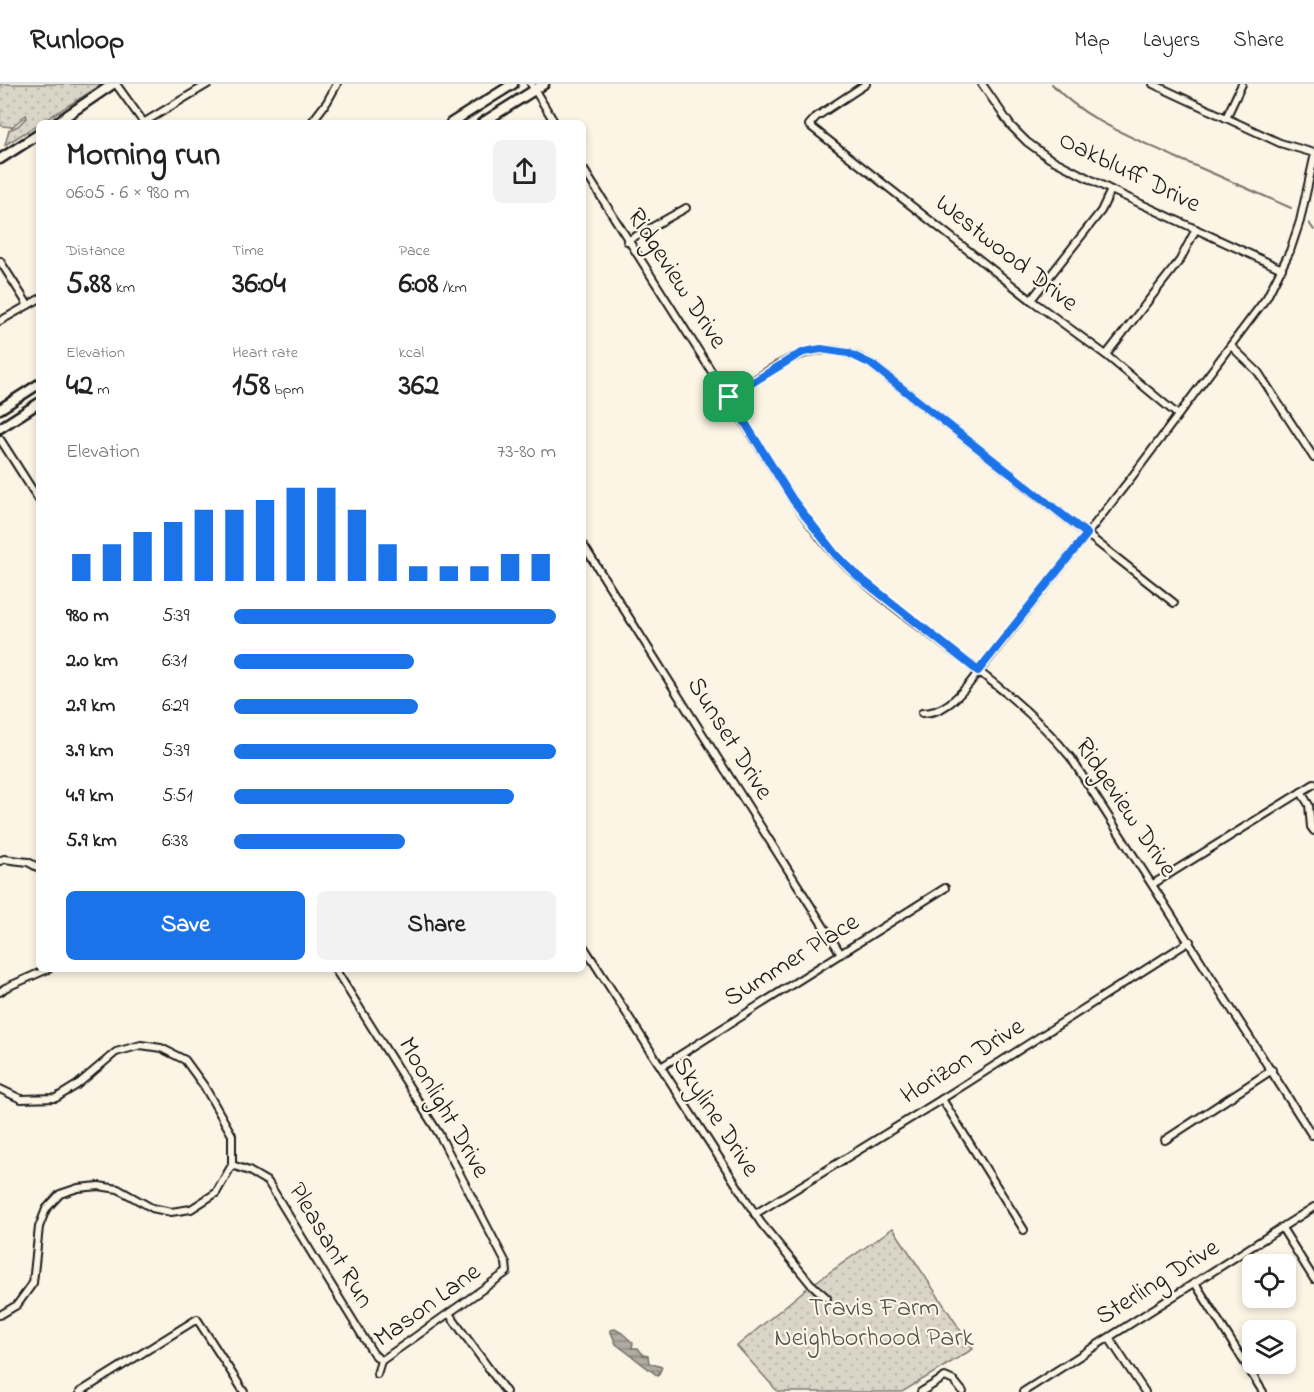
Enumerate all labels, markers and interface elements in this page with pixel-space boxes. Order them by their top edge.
text: Runloop [30,21,124,62]
text: Map [1074,26,1110,56]
text: Layers [1143,26,1200,56]
text: Share [1233,26,1284,56]
street label: Oakbluff Drive [1051,122,1207,224]
text: Morning run [66,132,220,180]
button: share [493,140,556,203]
text: 06:05 · 6 × 980 m [66,179,189,208]
street label: Westwood Drive [926,186,1086,322]
street label: Ridgeview Drive [616,201,736,357]
text: Distance [66,239,125,263]
text: Time [232,239,264,263]
text: Pace [399,239,430,263]
text: 5.88 [66,263,112,307]
text: 36:04 [232,263,286,307]
text: 6:08 [399,263,439,307]
text: km [112,276,135,300]
text: /km [439,276,467,300]
text: Elevation [66,341,125,365]
text: Heart rate [232,341,298,365]
text: kcal [399,341,424,365]
text: 42 [66,365,93,409]
text: 158 [232,365,270,409]
text: 362 [399,365,439,409]
pin [703,371,754,422]
text: m [93,378,110,402]
text: bpm [270,378,304,402]
icon: arrive [712,380,745,413]
text: Elevation [66,438,140,467]
text: 73–80 m [497,438,556,467]
text: 980 m [66,602,109,631]
text: 5:39 [162,602,189,631]
text: 2.0 km [66,647,118,676]
text: 6:31 [162,647,187,676]
street label: Sunset Drive [676,670,782,808]
text: 2.9 km [66,692,115,721]
text: 6:29 [162,692,188,721]
street label: Ridgeview Drive [1064,731,1186,886]
text: 3.9 km [66,737,114,766]
text: 5:39 [162,737,189,766]
text: 4.9 km [66,782,114,811]
text: 5:51 [162,782,193,811]
text: 5.9 km [66,827,117,856]
text: 6:38 [162,827,188,856]
button: Save [66,891,305,960]
button: Share [317,891,556,960]
street label: Summer Place [717,904,867,1018]
street label: Horizon Drive [894,1009,1032,1115]
street label: Moonlight Drive [387,1030,499,1186]
street label: Skyline Drive [662,1049,768,1185]
street label: Pleasant Run [277,1176,383,1316]
street label: Sterling Drive [1089,1230,1228,1336]
street label: Mason Lane [367,1254,490,1358]
map controls [1242,1254,1296,1374]
button: locate [1242,1254,1296,1308]
park label: Travis Farm Neighborhood Park [774,1290,974,1358]
button: layers [1242,1320,1296,1374]

